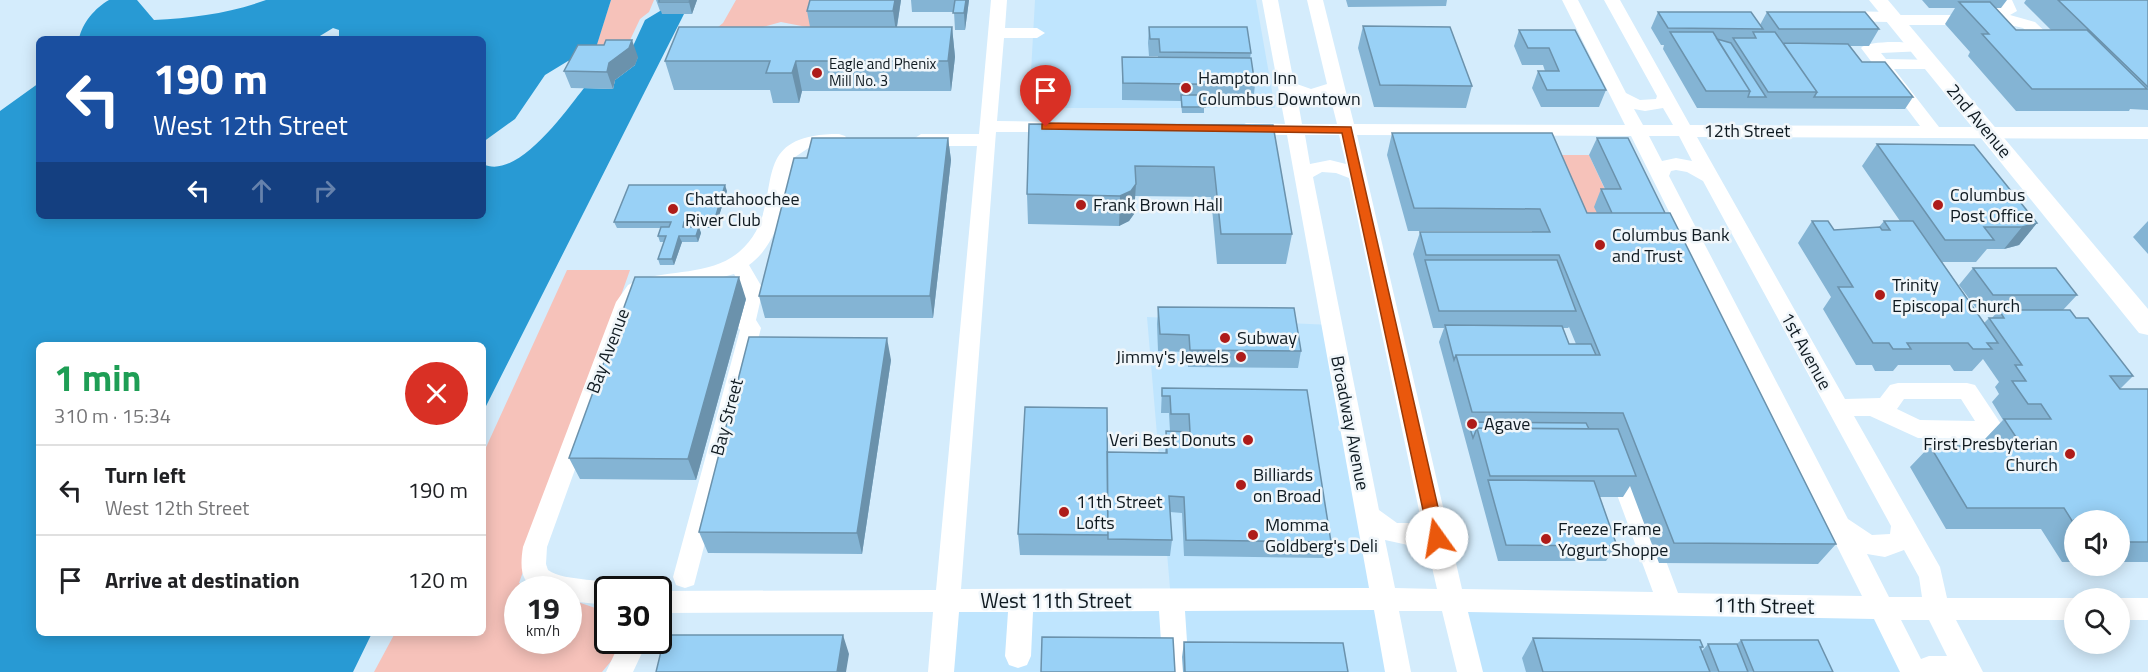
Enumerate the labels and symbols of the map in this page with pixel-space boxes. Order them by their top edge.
place label: Eagle and Phenix Mill No. 3 [829,52,937,92]
place label: Hampton Inn Columbus Downtown [1198,64,1361,112]
pin [1020,65,1071,127]
marker: Eagle and Phenix Mill No. 3 [810,66,824,80]
street label: 2nd Avenue [1940,78,2019,164]
marker: Hampton Inn Columbus Downtown [1179,81,1193,95]
street label: 12th Street [1704,117,1791,144]
place label: Columbus Post Office [1950,181,2033,229]
place label: Chattahoochee River Club [685,185,800,233]
place label: Frank Brown Hall [1093,191,1223,218]
marker: Frank Brown Hall [1074,198,1088,212]
marker: Columbus Post Office [1931,198,1945,212]
marker: Chattahoochee River Club [666,202,680,216]
place label: Columbus Bank and Trust [1612,221,1730,269]
marker: Columbus Bank and Trust [1593,238,1607,252]
place label: Trinity Episcopal Church [1892,271,2020,319]
marker: Trinity Episcopal Church [1873,288,1887,302]
street label: Bay Avenue [579,304,636,397]
street label: 1st Avenue [1774,307,1839,394]
place label: Subway [1237,324,1297,351]
marker: Subway [1218,331,1232,345]
place label: Jimmy's Jewels [1116,343,1229,370]
marker: Jimmy's Jewels [1234,350,1248,364]
street label: Broadway Avenue [1324,353,1377,493]
street label: Bay Street [703,375,750,459]
place label: Agave [1484,410,1530,437]
marker: Agave [1465,417,1479,431]
place label: Veri Best Donuts [1109,426,1236,453]
place label: First Presbyterian Church [1923,430,2058,478]
marker: Veri Best Donuts [1241,433,1255,447]
marker: First Presbyterian Church [2063,447,2077,461]
place label: Billiards on Broad [1253,461,1321,509]
marker: Billiards on Broad [1234,478,1248,492]
place label: 11th Street Lofts [1076,488,1163,536]
marker: 11th Street Lofts [1057,505,1071,519]
position arrow [1405,506,1469,570]
place label: Momma Goldberg's Deli [1265,511,1378,559]
place label: Freeze Frame Yogurt Shoppe [1558,515,1668,563]
marker: Momma Goldberg's Deli [1246,528,1260,542]
marker: Freeze Frame Yogurt Shoppe [1539,532,1553,546]
speed limit sign: 30 [594,576,672,654]
street label: West 11th Street [980,584,1132,616]
street label: 11th Street [1713,588,1815,622]

